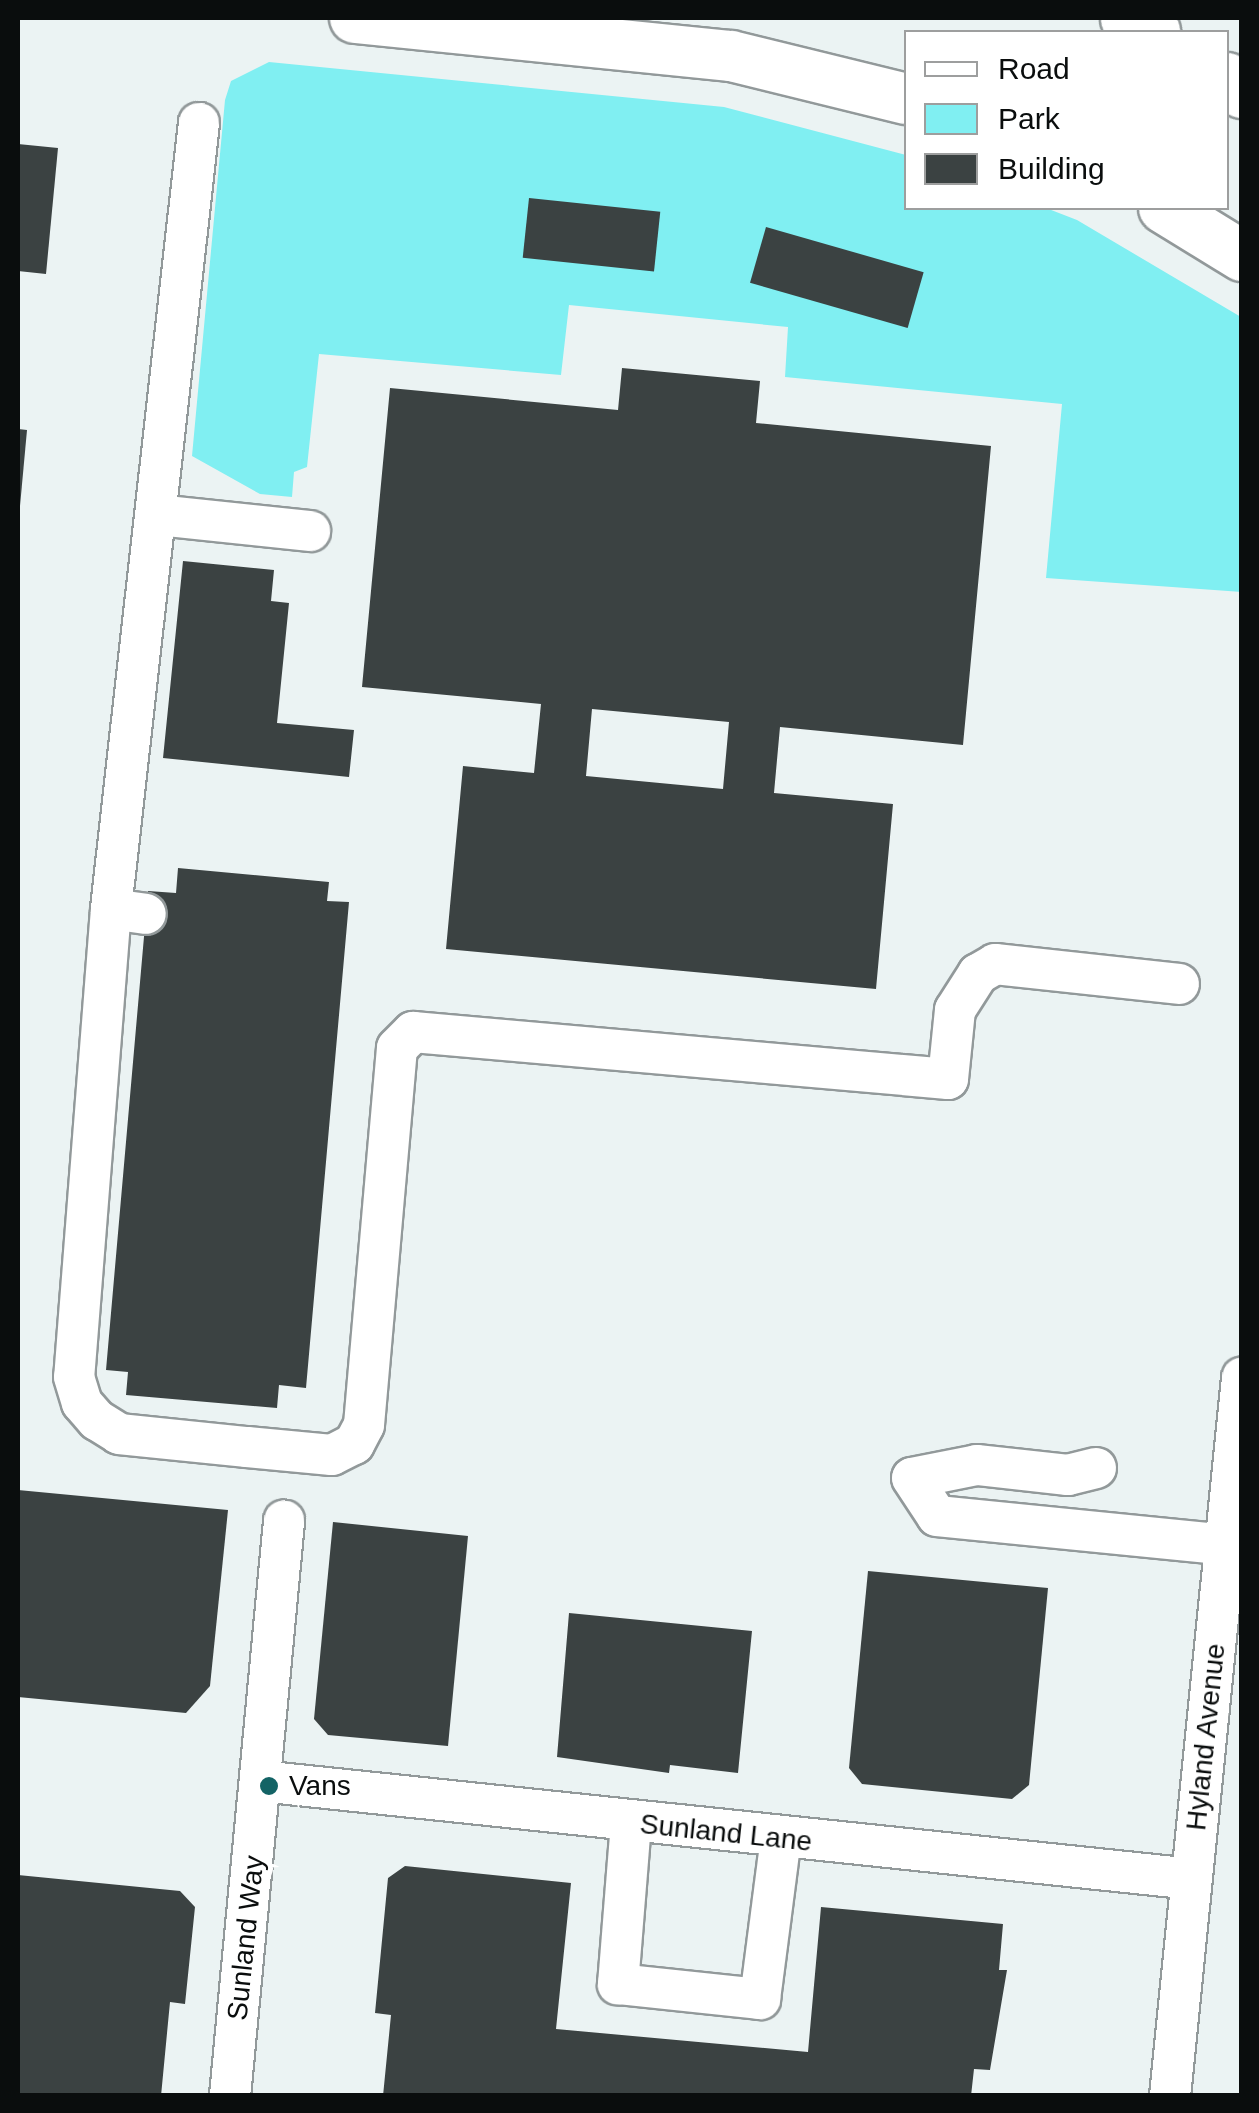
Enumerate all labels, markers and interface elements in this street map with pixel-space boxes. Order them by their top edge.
legend [904,30,1229,210]
text: Road [998,52,1070,85]
text: Park [998,102,1060,135]
text: Building [998,152,1105,185]
street label: Hyland Avenue [1179,1641,1233,1833]
place label: Vans [289,1769,351,1803]
marker: Vans [258,1775,280,1797]
street label: Sunland Lane [638,1807,814,1859]
street label: Sunland Way [221,1854,271,2022]

